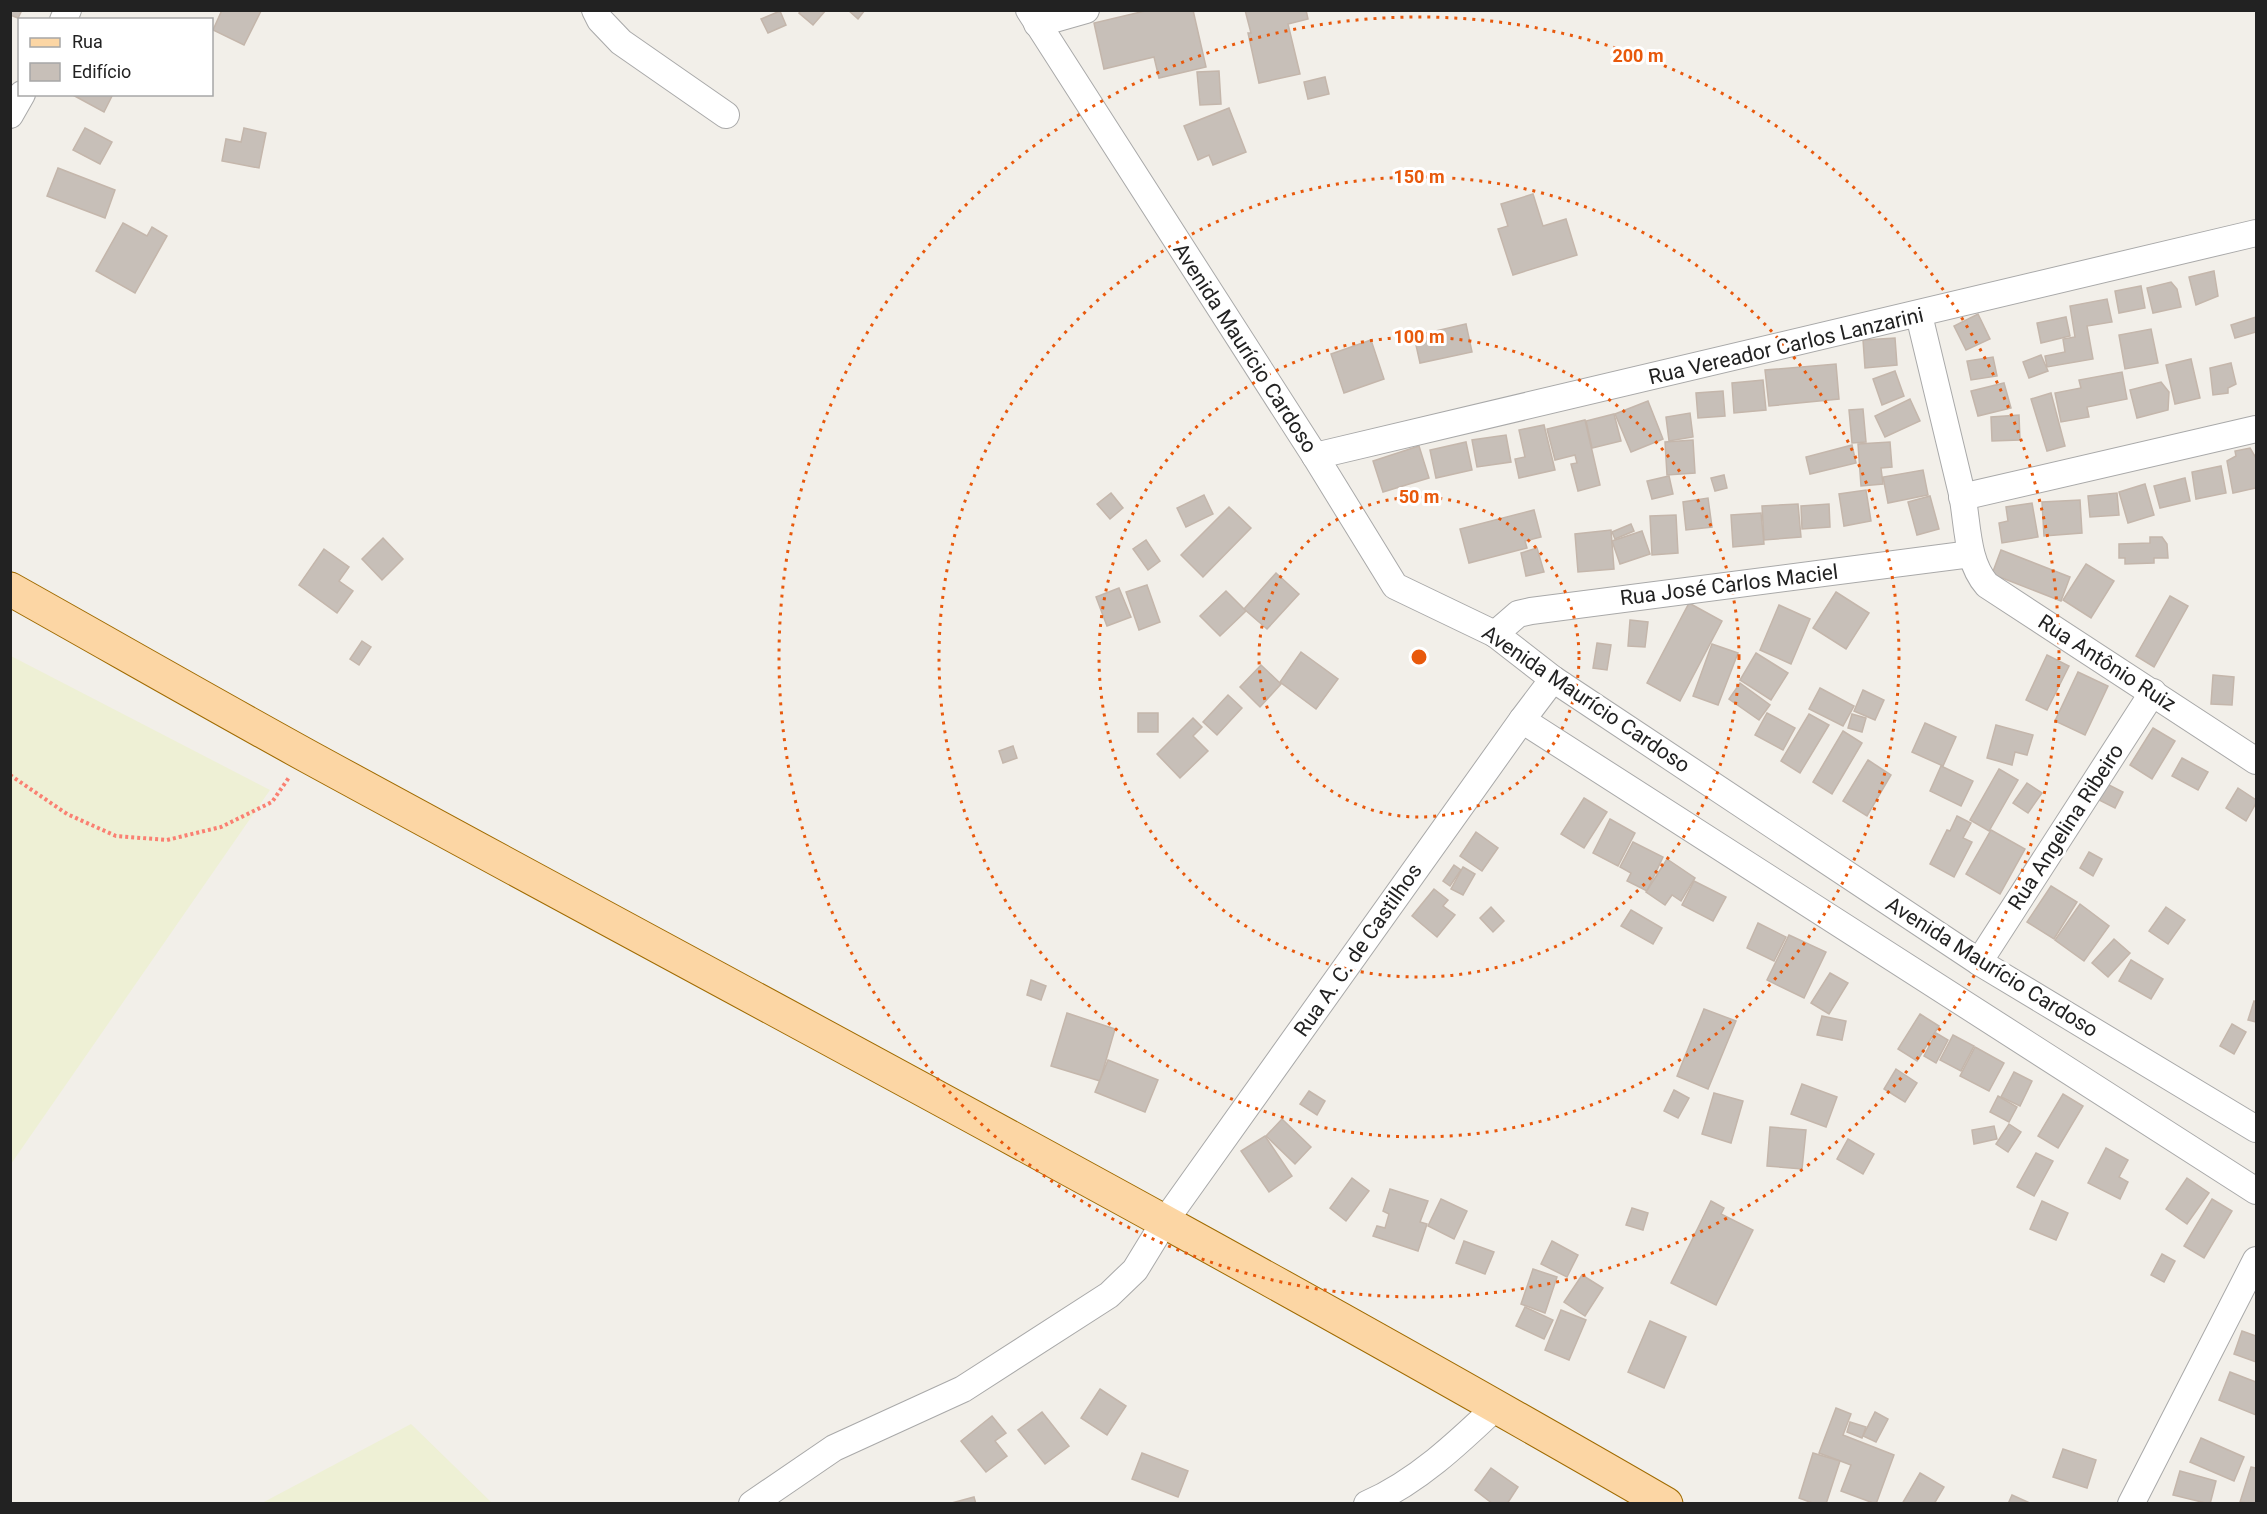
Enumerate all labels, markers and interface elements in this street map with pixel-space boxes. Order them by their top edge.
legend [18,18,213,96]
text: Rua [72,31,103,52]
text: 200 m [1612,45,1664,66]
text: Edifício [72,61,131,82]
text: 150 m [1393,166,1445,187]
street label: Avenida Maurício Cardoso [1168,239,1322,457]
street label: Rua Vereador Carlos Lanzarini [1646,303,1926,389]
text: 100 m [1393,326,1445,347]
text: 50 m [1399,486,1439,507]
street label: Rua José Carlos Maciel [1619,560,1839,610]
street label: Rua Antônio Ruiz [2034,610,2180,716]
street label: Avenida Maurício Cardoso [1478,621,1694,777]
centre of rings [1409,647,1429,667]
street label: Rua Angelina Ribeiro [2003,740,2129,914]
street label: Rua A. C. de Castilhos [1289,859,1427,1041]
street label: Avenida Maurício Cardoso [1882,892,2102,1042]

